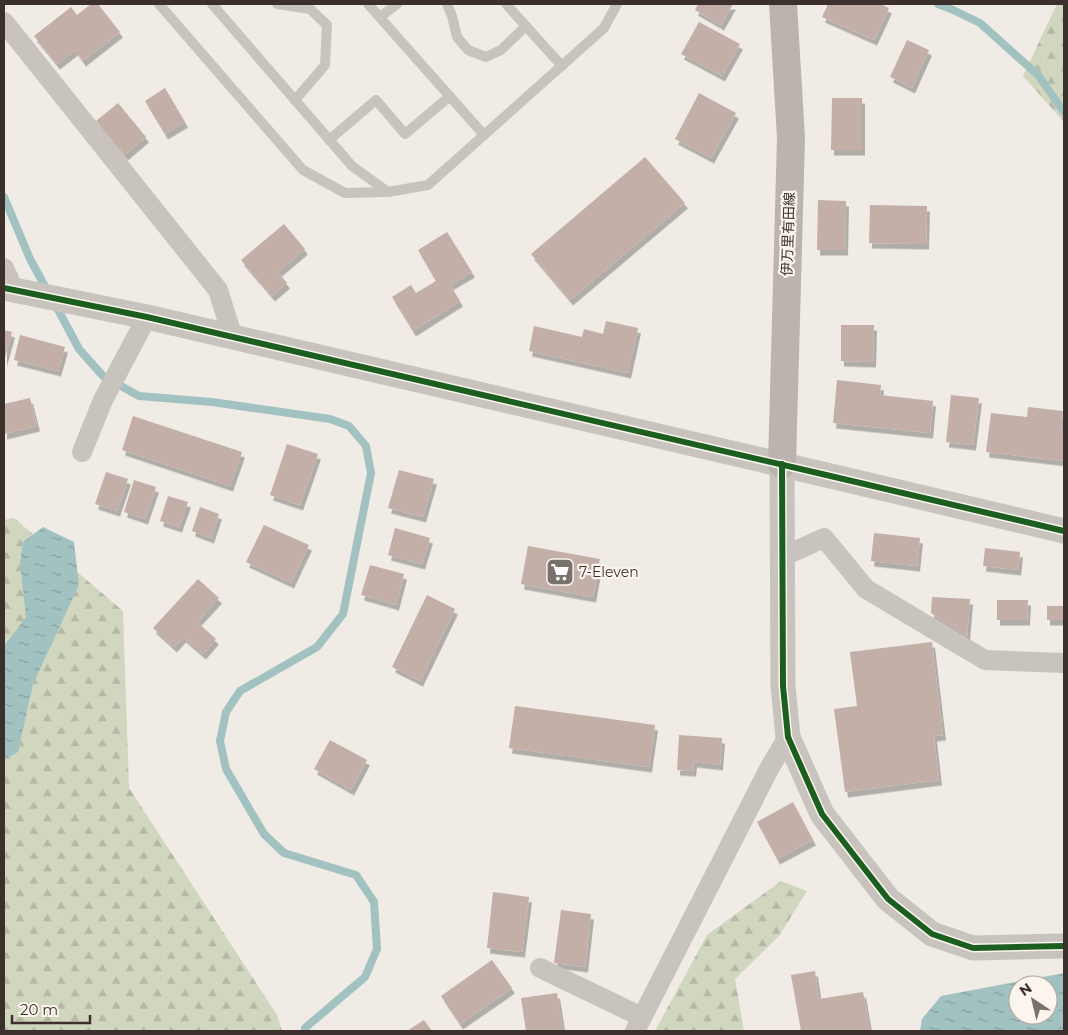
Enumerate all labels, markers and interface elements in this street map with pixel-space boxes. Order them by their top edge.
street label: 伊万里有田線 [778,192,798,276]
supermarket icon: 7-Eleven [545,557,575,587]
place label: 7-Eleven [579,563,639,581]
north arrow [1008,975,1058,1025]
text: N [1016,979,1035,1000]
scale bar [12,992,90,1024]
text: 20 m [20,1000,58,1019]

